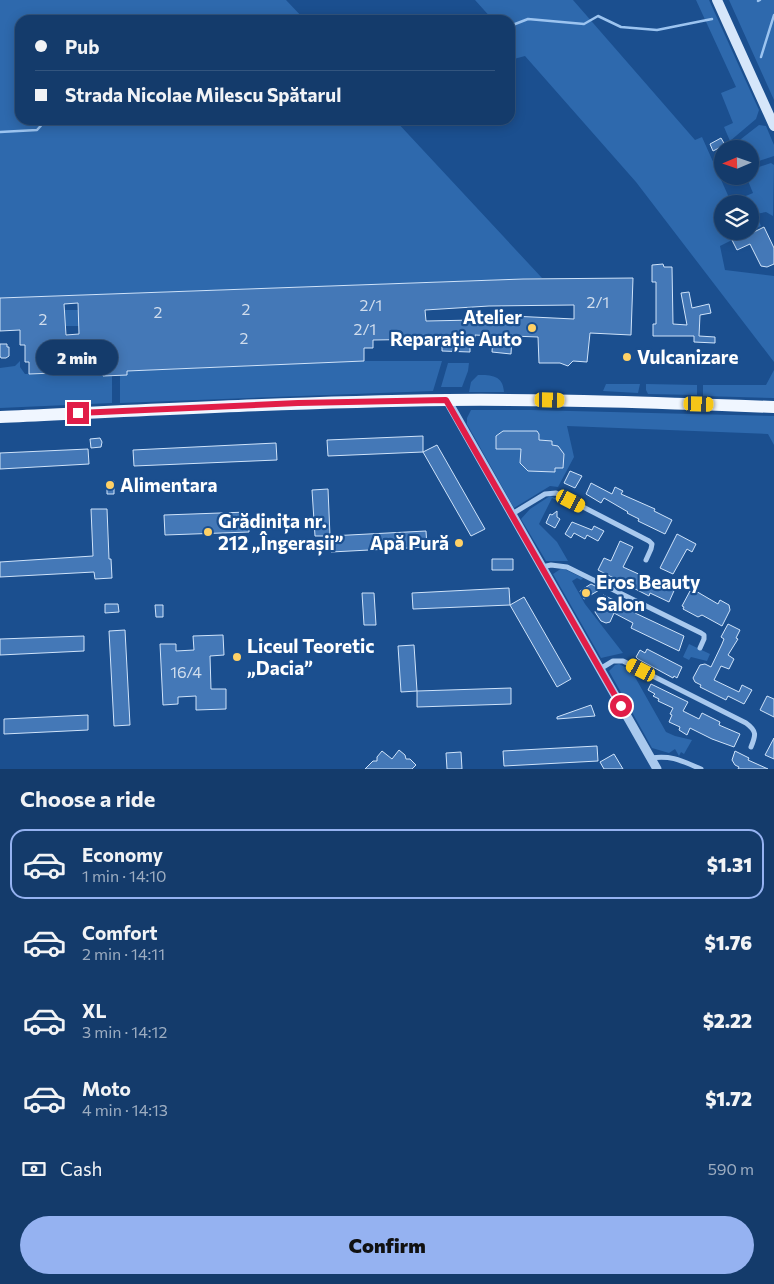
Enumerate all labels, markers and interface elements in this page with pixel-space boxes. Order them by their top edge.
text: Pub [65,35,99,58]
text: Strada Nicolae Milescu Spătarul [65,83,341,106]
north arrow [714,140,759,185]
map controls [714,140,759,240]
button: layers [714,195,759,240]
house number: 2/1 [587,292,609,311]
house number: 2/1 [360,295,382,314]
house number: 2 [242,299,251,318]
house number: 2 [154,302,163,321]
place label: Atelier Reparație Auto [390,305,522,352]
house number: 2 [39,309,48,328]
house number: 2/1 [354,319,376,338]
marker: Atelier Reparație Auto [526,322,538,334]
house number: 2 [240,328,249,347]
callout: 2 min [37,340,119,376]
place label: Vulcanizare [637,345,738,368]
text: 2 min [57,348,97,367]
marker: Vulcanizare [621,351,633,363]
car [534,392,565,408]
car [683,396,714,412]
route end [67,402,89,424]
place label: Alimentara [120,473,217,496]
marker: Alimentara [104,479,116,491]
car [554,488,587,514]
place label: Grădinița nr. 212 „Îngerașii” [218,509,344,556]
marker: Grădinița nr. 212 „Îngerașii” [202,526,214,538]
place label: Apă Pură [370,531,449,554]
marker: Apă Pură [453,537,465,549]
place label: Eros Beauty Salon [596,570,701,615]
marker: Eros Beauty Salon [580,587,592,599]
place label: Liceul Teoretic „Dacia” [247,634,374,679]
marker: Liceul Teoretic „Dacia” [231,651,243,663]
car [624,657,657,683]
house number: 16/4 [170,662,202,681]
route start [610,695,632,717]
text: Choose a ride [20,785,155,812]
icon: car [22,842,67,887]
text: Economy [82,843,163,866]
text: $1.31 [707,853,752,876]
text: 1 min · 14:10 [82,866,167,885]
icon: car [22,920,67,965]
text: Comfort [82,921,158,944]
text: $1.76 [705,931,752,954]
text: 2 min · 14:11 [82,944,165,963]
icon: car [22,998,67,1043]
text: XL [82,999,107,1022]
text: $2.22 [703,1009,752,1032]
text: 3 min · 14:12 [82,1022,167,1041]
icon: car [22,1076,67,1121]
text: Moto [82,1077,131,1100]
text: $1.72 [705,1087,752,1110]
text: 4 min · 14:13 [82,1100,168,1119]
icon: cash [20,1155,48,1183]
text: Cash [60,1157,102,1180]
text: 590 m [708,1159,754,1178]
button: Confirm [20,1216,754,1274]

